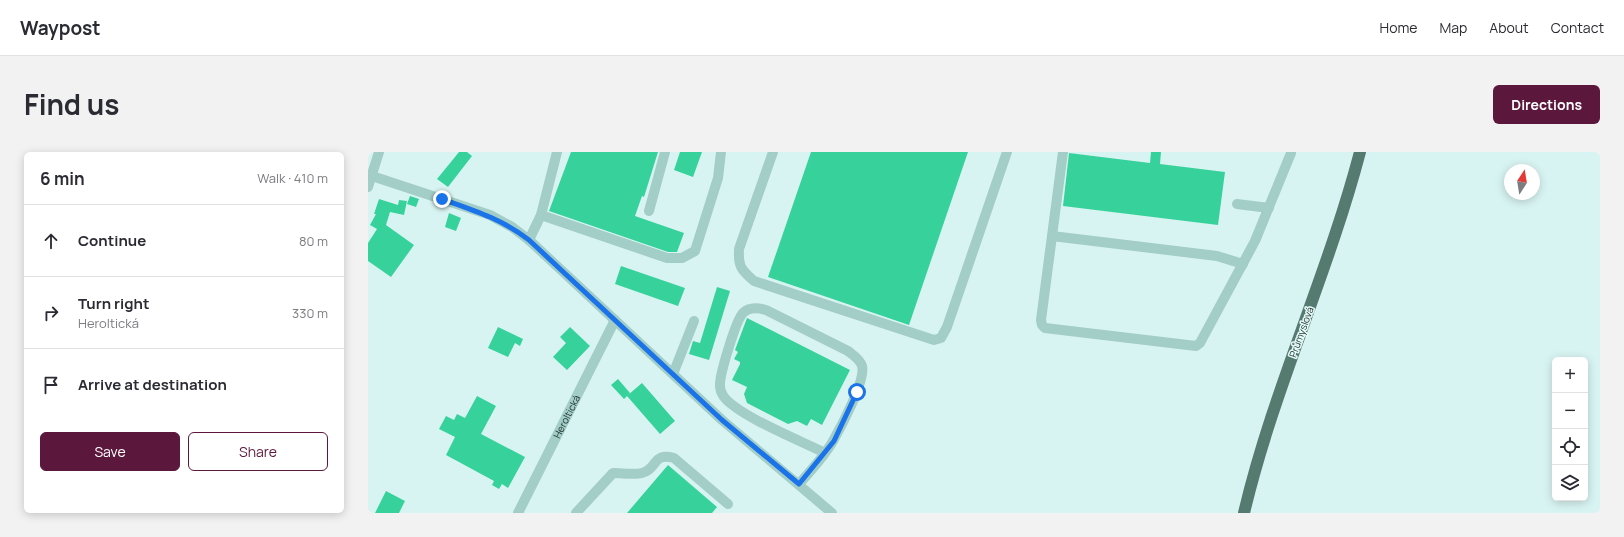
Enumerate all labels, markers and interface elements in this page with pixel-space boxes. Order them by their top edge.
text: Waypost [20,15,100,41]
text: Home [1380,18,1417,37]
text: Map [1439,18,1467,37]
text: About [1489,18,1529,37]
text: Contact [1551,18,1604,37]
text: Find us [24,85,119,123]
button: Directions [1493,85,1600,124]
north arrow [1504,164,1540,200]
text: 6 min [40,167,85,190]
text: Walk · 410 m [257,169,328,187]
route end [433,190,451,208]
icon: ahead [40,230,62,252]
text: Continue [78,230,146,251]
text: 80 m [299,232,328,250]
text: Turn right [78,293,149,314]
icon: right [40,302,62,324]
text: 330 m [292,304,328,322]
street label: Průmyslová [1285,305,1317,359]
text: Heroltická [78,314,139,332]
map controls [1552,357,1588,501]
button: + [1552,357,1588,393]
icon: arrive [40,374,62,396]
text: Arrive at destination [78,374,227,395]
route start [848,383,866,401]
street label: Heroltická [550,392,583,441]
button: − [1552,393,1588,429]
button: locate [1552,429,1588,465]
button: Save [40,432,180,471]
button: Share [188,432,328,471]
button: layers [1552,465,1588,501]

